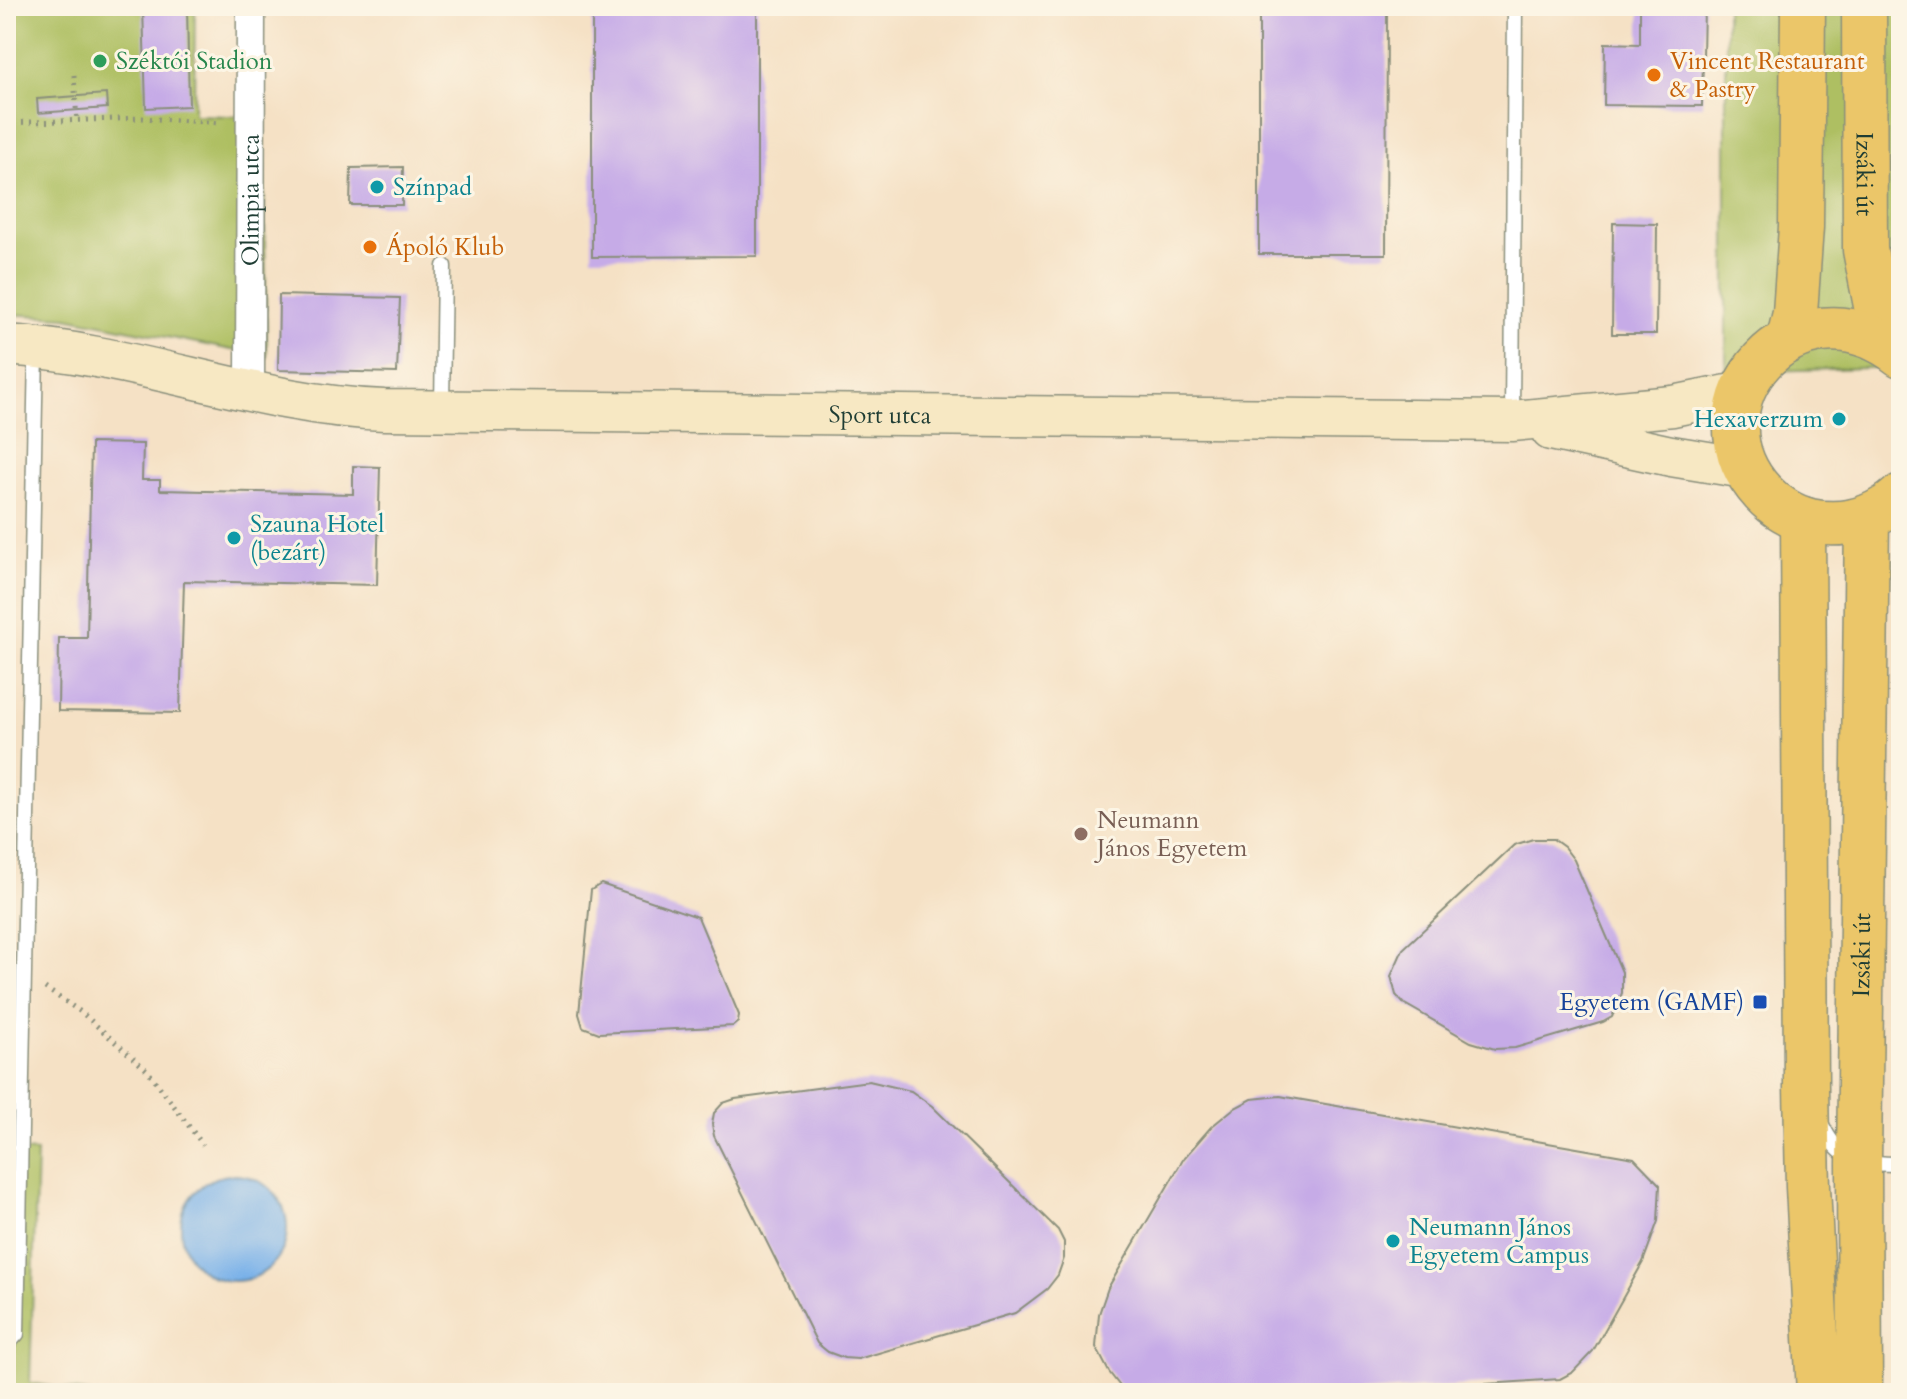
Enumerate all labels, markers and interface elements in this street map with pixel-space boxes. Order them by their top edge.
place label: Széktói Stadion [116,45,273,78]
place label: Vincent Restaurant & Pastry [1670,45,1865,106]
marker: Széktói Stadion [91,52,109,70]
marker: Vincent Restaurant & Pastry [1645,66,1663,84]
street label: Izsáki út [1848,132,1881,217]
street label: Olimpia utca [234,133,267,266]
place label: Színpad [393,171,472,204]
marker: Színpad [368,178,386,196]
place label: Ápoló Klub [386,231,504,264]
marker: Ápoló Klub [361,238,379,256]
street label: Sport utca [828,398,932,432]
place label: Hexaverzum [1694,403,1824,436]
marker: Hexaverzum [1830,410,1848,428]
place label: Szauna Hotel (bezárt) [250,508,384,569]
marker: Szauna Hotel (bezárt) [225,529,243,547]
place label: Neumann János Egyetem [1094,804,1248,865]
marker: Neumann János Egyetem [1072,825,1090,843]
street label: Izsáki út [1845,912,1879,997]
place label: Egyetem (GAMF) [1559,986,1744,1019]
marker: Egyetem (GAMF) [1751,993,1769,1011]
place label: Neumann János Egyetem Campus [1409,1211,1589,1272]
marker: Neumann János Egyetem Campus [1384,1232,1402,1250]

